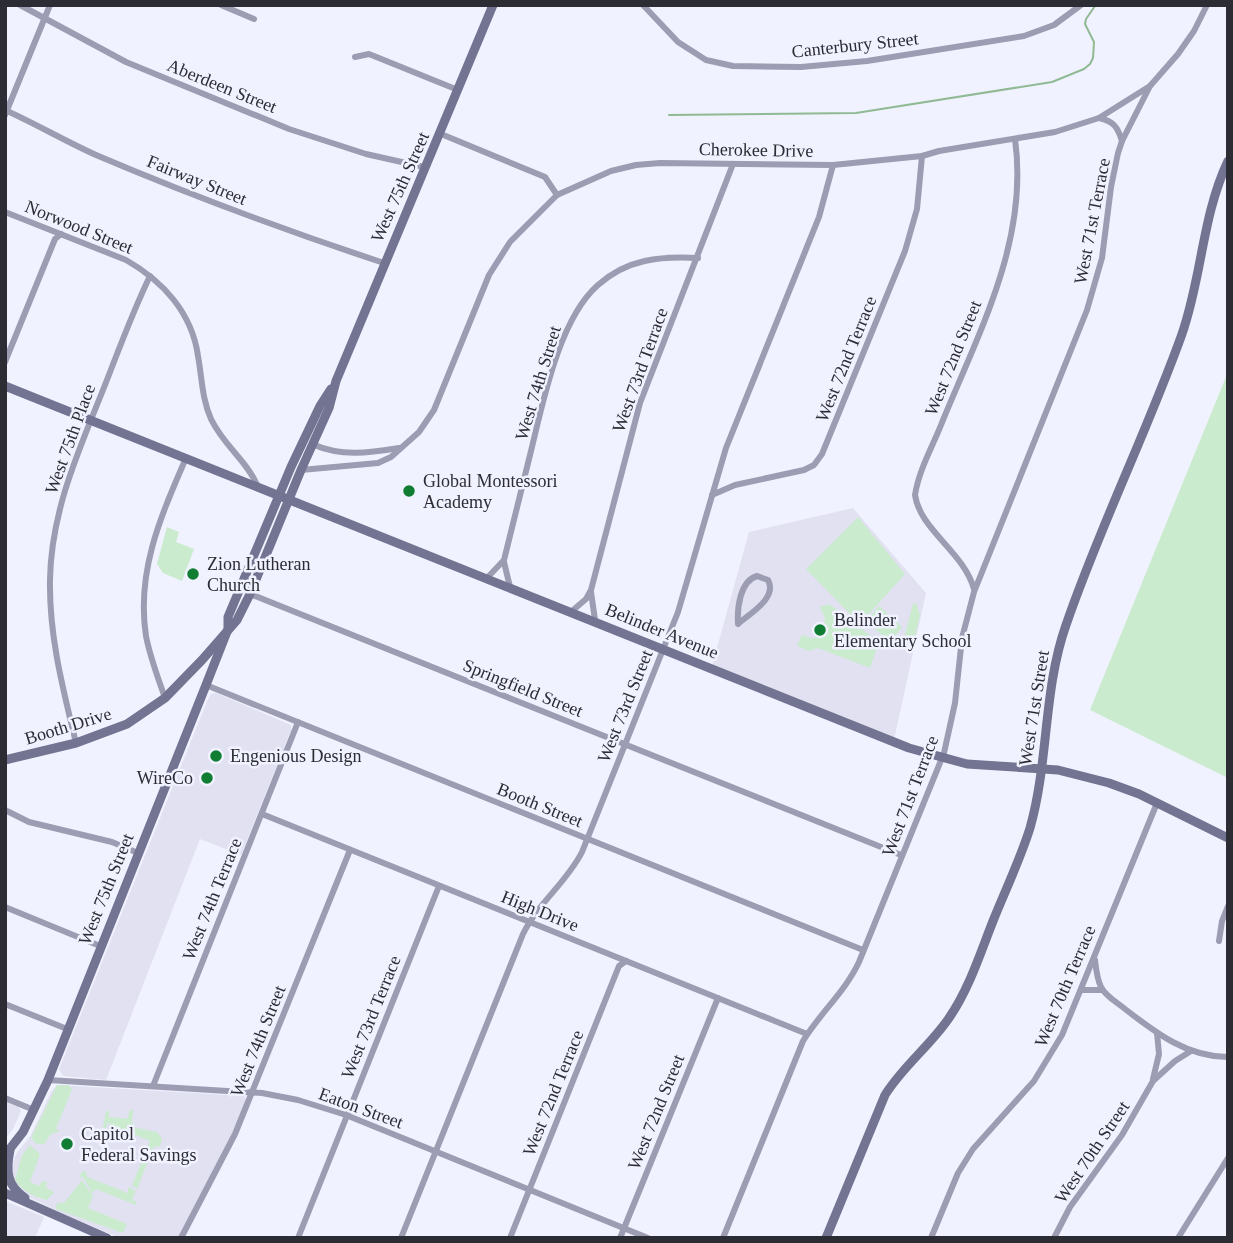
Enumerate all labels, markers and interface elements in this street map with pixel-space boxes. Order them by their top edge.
street label: Canterbury Street [791,28,919,62]
street label: Aberdeen Street [164,55,280,117]
street label: West 75th Street [367,129,433,245]
street label: Cherokee Drive [699,139,813,161]
street label: Fairway Street [144,151,250,209]
street label: West 71st Terrace [1070,156,1114,286]
street label: Norwood Street [22,196,136,258]
street label: West 72nd Terrace [812,293,880,425]
street label: West 72nd Street [921,297,985,419]
street label: West 73rd Terrace [608,305,672,435]
street label: West 74th Street [511,323,565,443]
street label: West 75th Place [41,381,99,497]
place label: Global Montessori Academy [423,471,558,512]
marker: Global Montessori Academy [401,483,417,499]
place label: Zion Lutheran Church [207,554,310,595]
marker: Zion Lutheran Church [185,566,201,582]
street label: Belinder Avenue [603,599,721,663]
place label: Belinder Elementary School [834,610,971,651]
marker: Belinder Elementary School [812,622,828,638]
street label: West 73rd Street [593,647,657,765]
street label: West 71st Street [1015,649,1053,767]
street label: Springfield Street [460,655,586,721]
street label: Booth Drive [22,703,114,749]
street label: West 71st Terrace [878,733,942,859]
place label: Engenious Design [230,746,361,766]
marker: Engenious Design [208,748,224,764]
place label: WireCo [137,768,193,788]
marker: WireCo [199,770,215,786]
street label: Booth Street [494,779,586,831]
street label: West 75th Street [75,830,137,948]
street label: West 74th Terrace [178,835,246,963]
street label: High Drive [498,886,582,936]
street label: West 70th Terrace [1030,922,1100,1050]
street label: West 73rd Terrace [337,953,405,1081]
street label: West 74th Street [227,982,289,1100]
street label: West 72nd Terrace [519,1027,587,1159]
street label: West 72nd Street [624,1051,688,1173]
street label: Eaton Street [316,1083,406,1133]
street label: West 70th Street [1051,1097,1133,1207]
place label: Capitol Federal Savings [81,1124,196,1165]
marker: Capitol Federal Savings [59,1136,75,1152]

